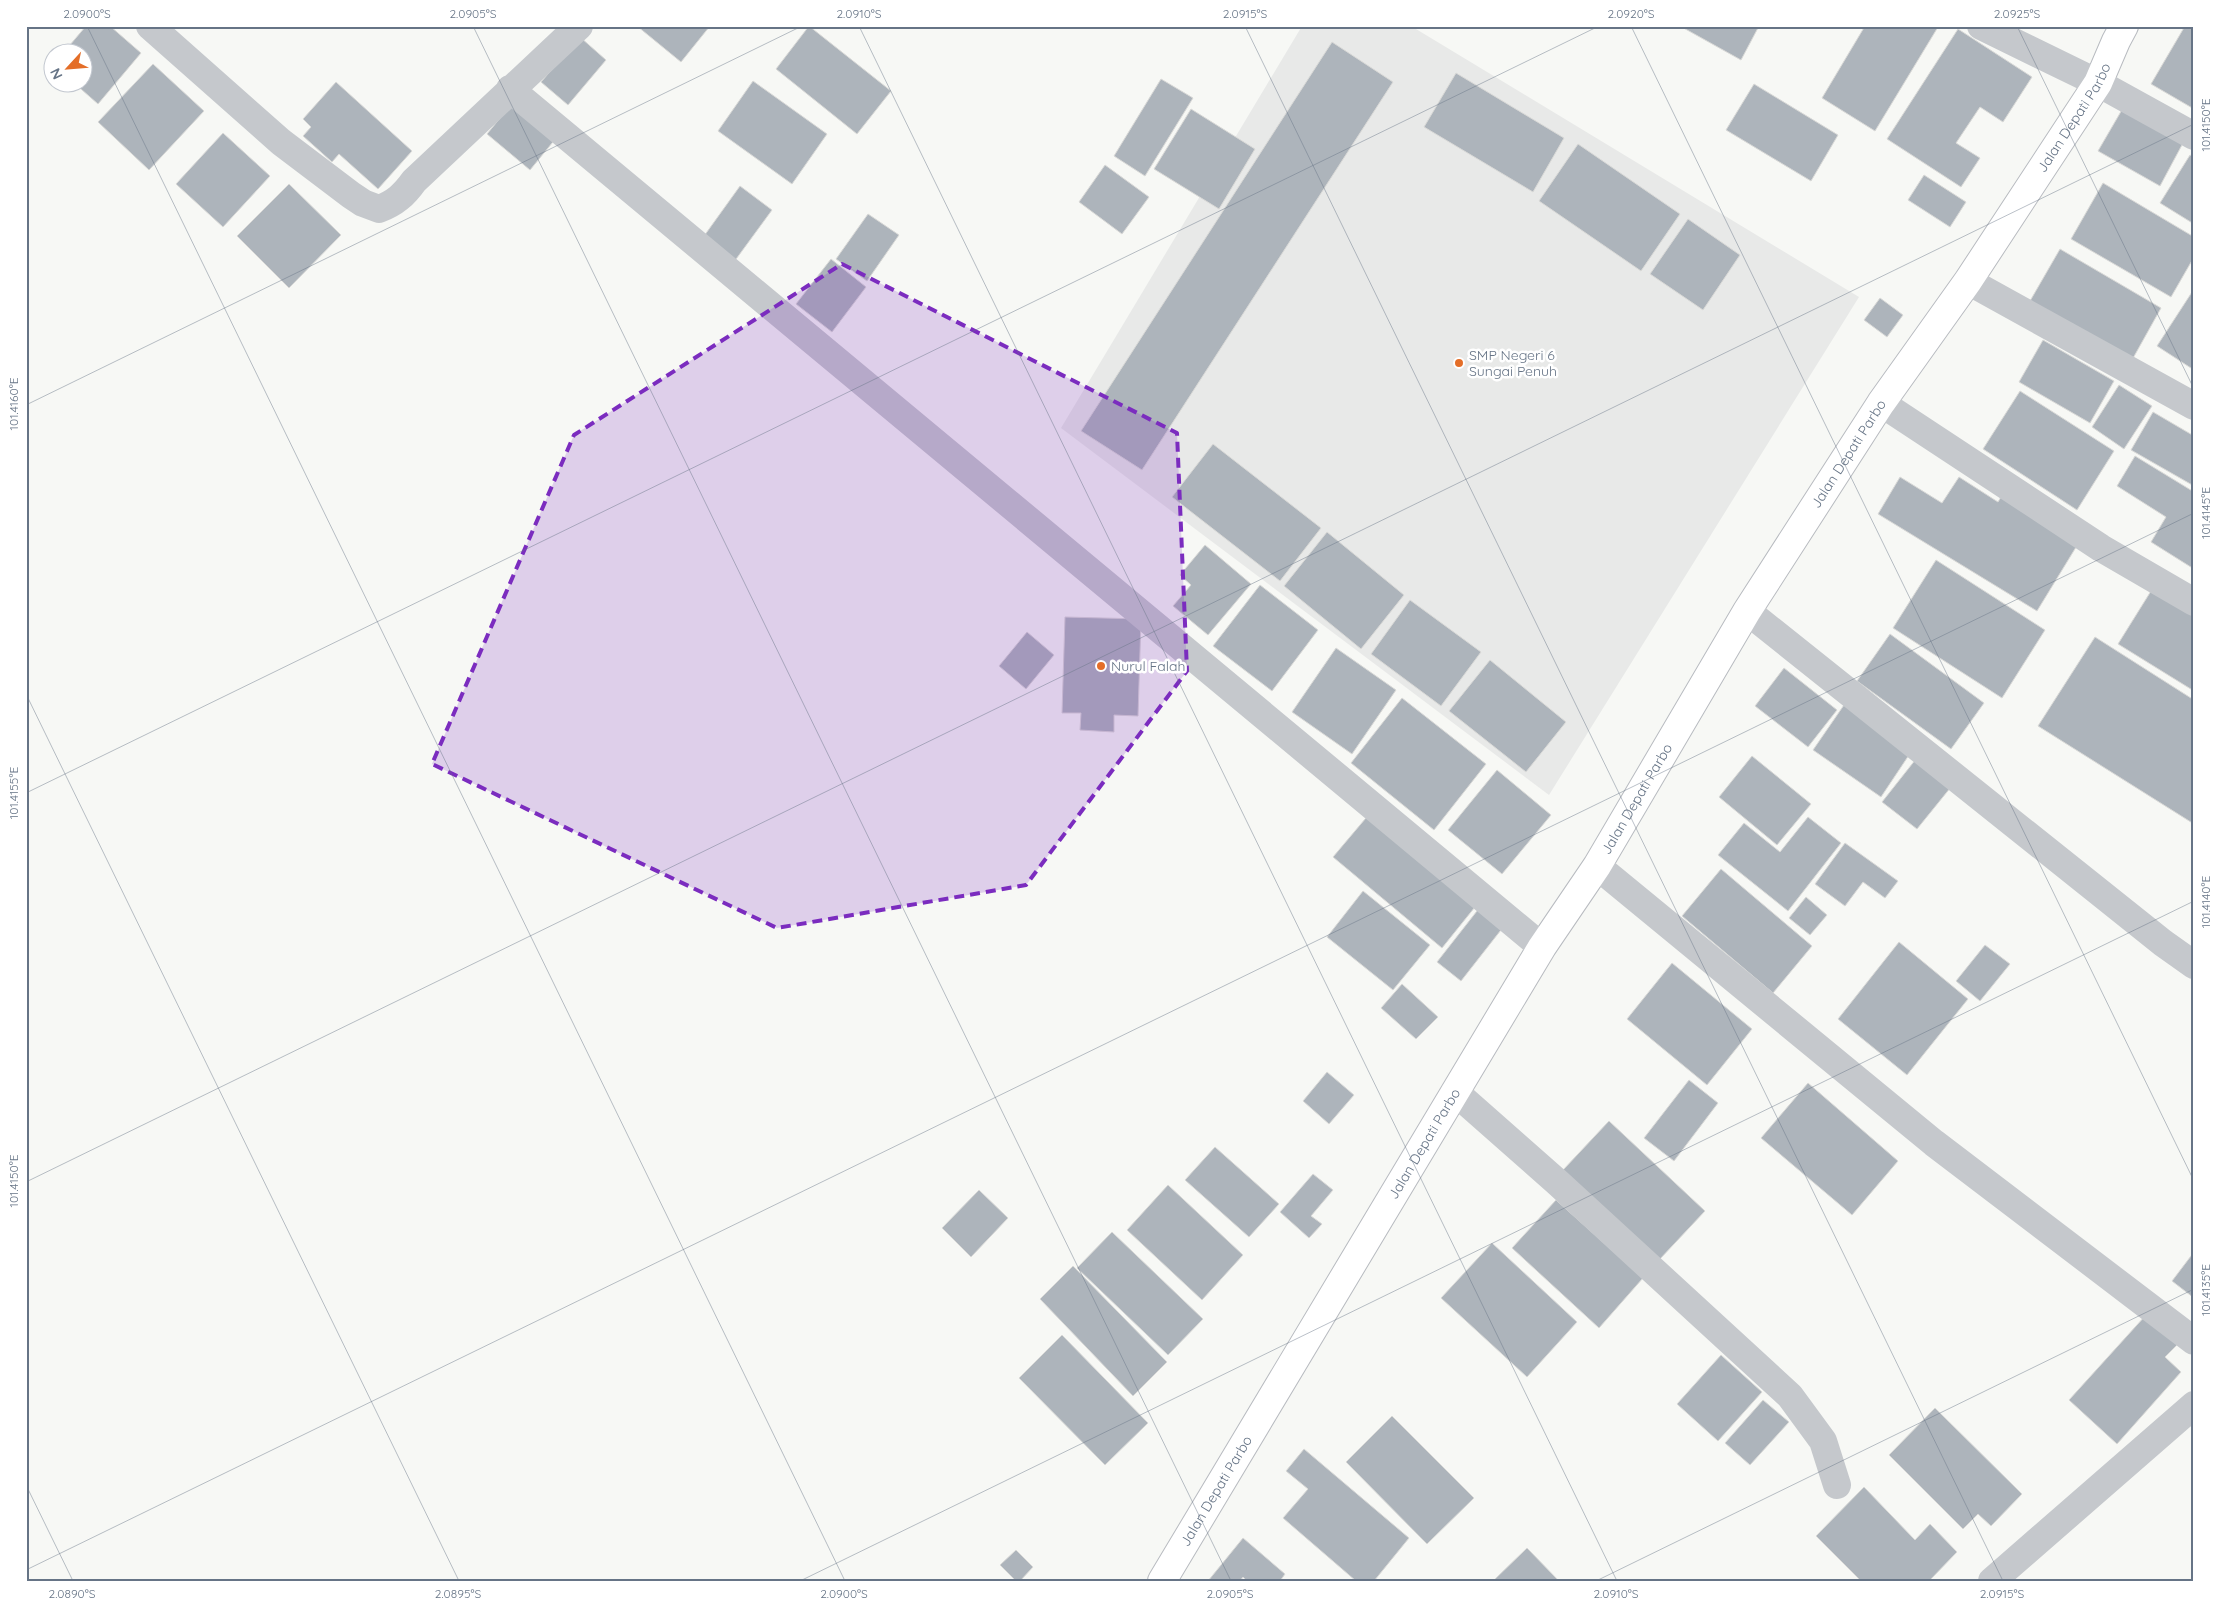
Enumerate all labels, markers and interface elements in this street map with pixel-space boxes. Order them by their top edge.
text: 2.0900°S [63,6,111,21]
text: 2.0905°S [449,6,497,21]
text: 2.0910°S [836,6,882,21]
text: 2.0915°S [1223,6,1267,21]
text: 2.0920°S [1607,6,1655,21]
text: 2.0925°S [1994,6,2041,21]
north arrow [42,42,92,92]
street label: Jalan Depati Parbo [2033,60,2115,176]
text: N [46,65,67,82]
text: 101.4150°E [2198,98,2213,152]
place label: SMP Negeri 6 Sungai Penuh [1469,346,1557,380]
marker: SMP Negeri 6 Sungai Penuh [1453,357,1465,369]
text: 101.4160°E [6,377,21,430]
street label: Jalan Depati Parbo [1807,396,1890,512]
text: 101.4145°E [2198,487,2213,539]
place label: Nurul Falah [1111,657,1185,675]
marker: Nurul Falah [1095,660,1107,672]
street label: Jalan Depati Parbo [1597,740,1676,858]
text: 101.4155°E [6,767,21,819]
text: 101.4140°E [2198,876,2213,928]
street label: Jalan Depati Parbo [1384,1085,1464,1202]
text: 101.4150°E [6,1154,21,1208]
text: 101.4135°E [2198,1264,2213,1316]
street label: Jalan Depati Parbo [1176,1432,1256,1550]
text: 2.0890°S [48,1586,96,1601]
text: 2.0895°S [435,1586,481,1601]
text: 2.0900°S [820,1586,868,1601]
text: 2.0905°S [1206,1586,1254,1601]
text: 2.0910°S [1593,1586,1639,1601]
text: 2.0915°S [1980,1586,2024,1601]

